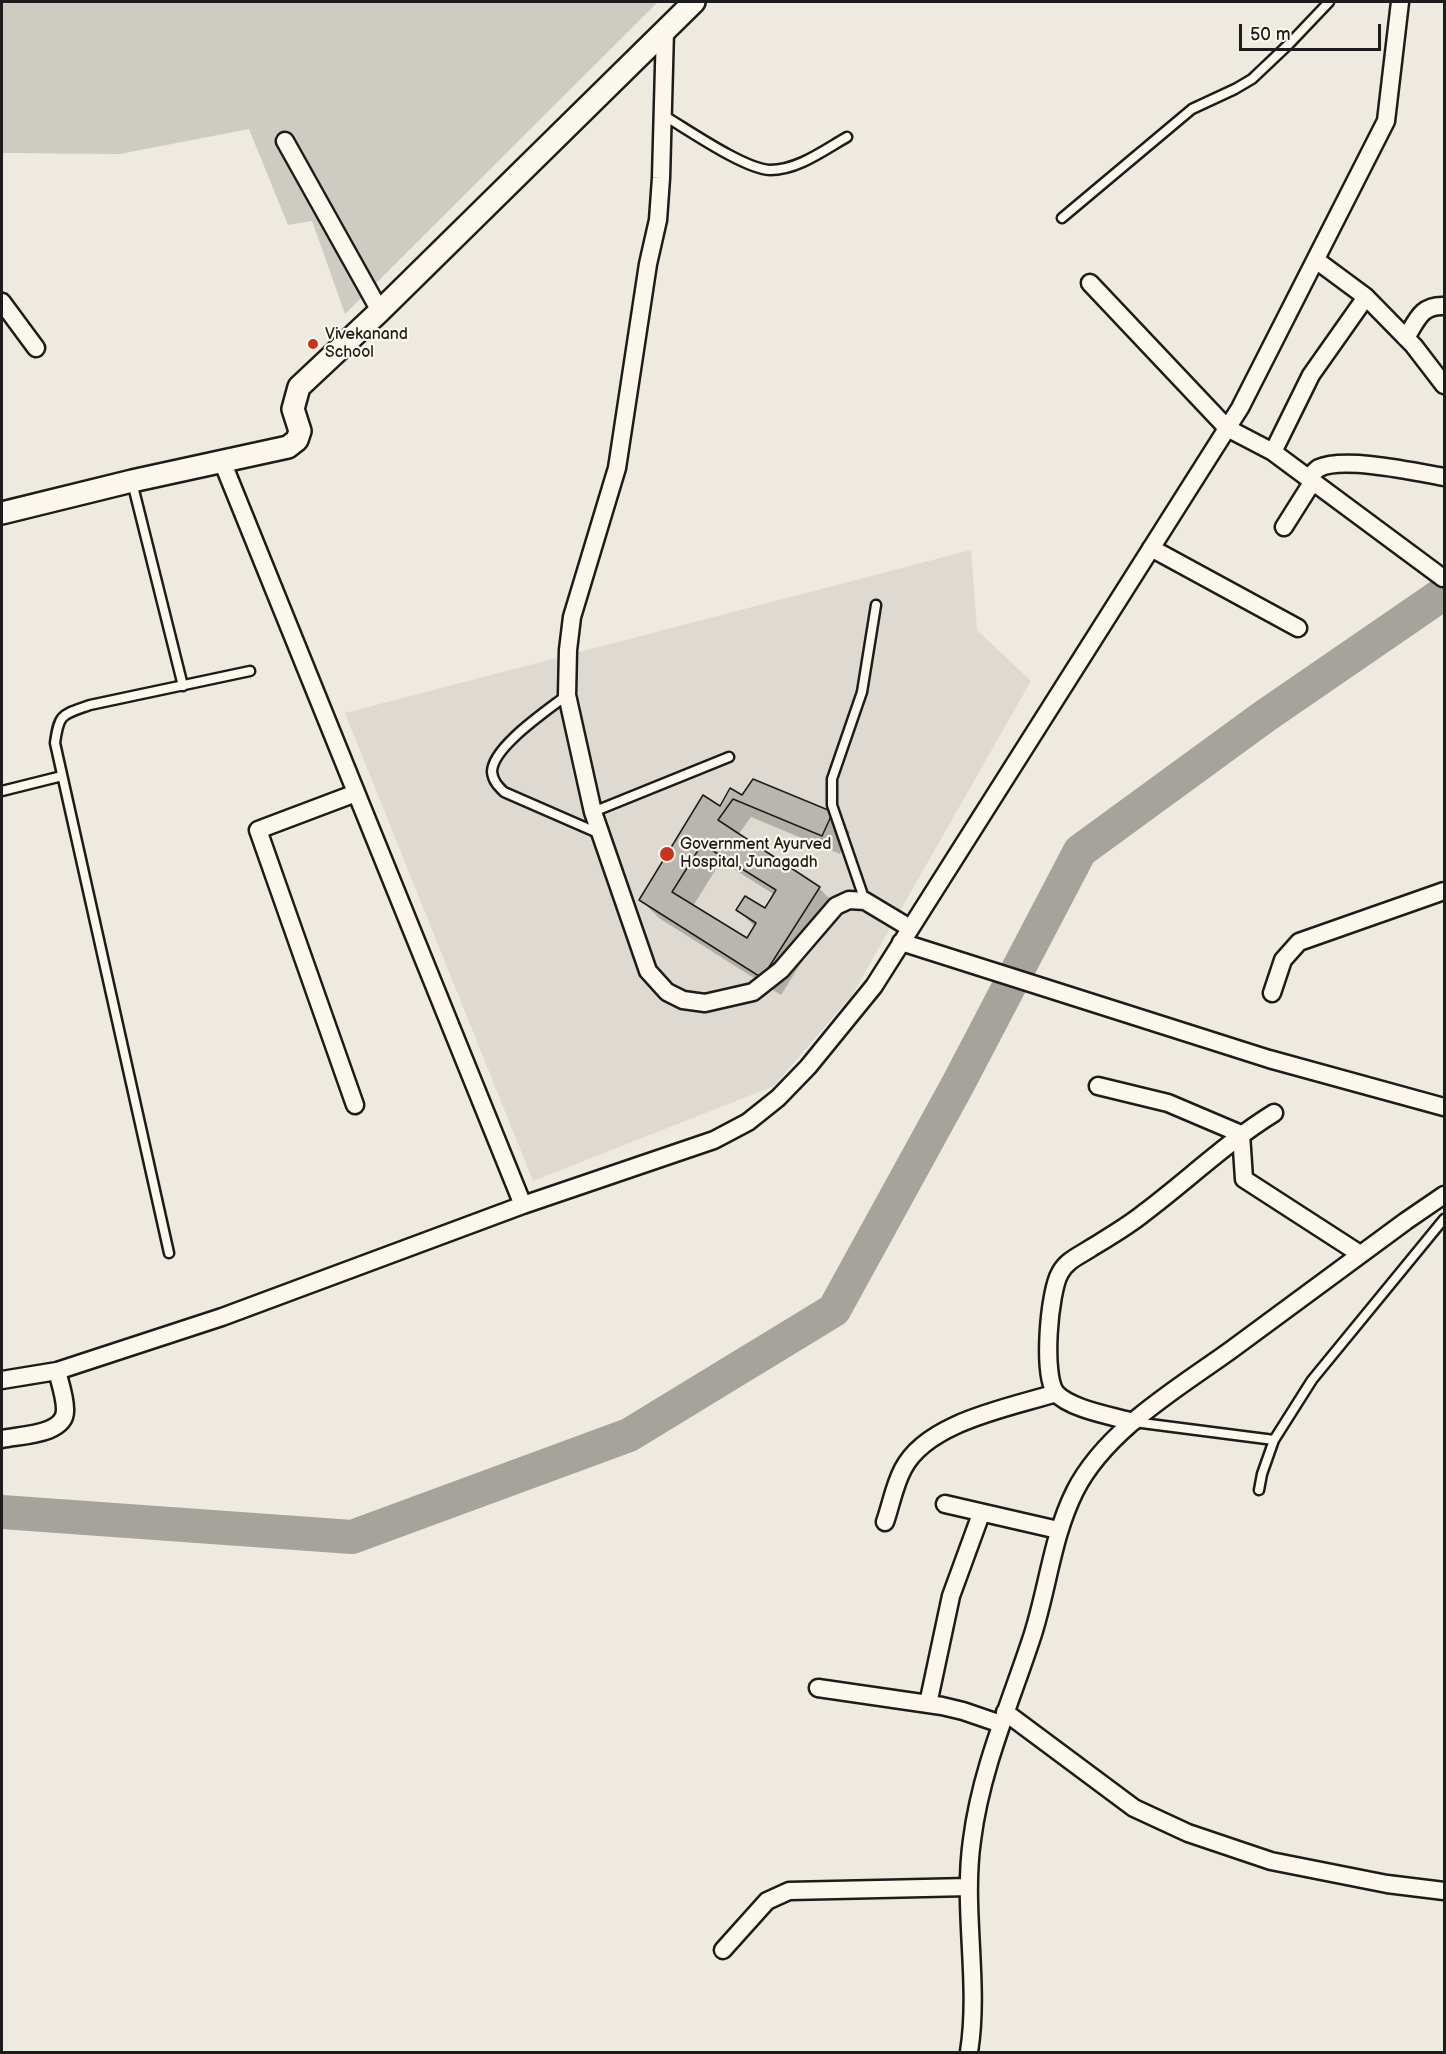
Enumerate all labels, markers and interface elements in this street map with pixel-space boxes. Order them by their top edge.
scale bar [1242,12,1384,50]
text: 50 m [1250,24,1291,45]
place label: Vivekanand School [325,325,408,363]
marker: Vivekanand School [306,337,320,351]
place label: Government Ayurved Hospital, Junagadh [680,835,831,873]
marker: Government Ayurved Hospital, Junagadh [658,845,676,863]

